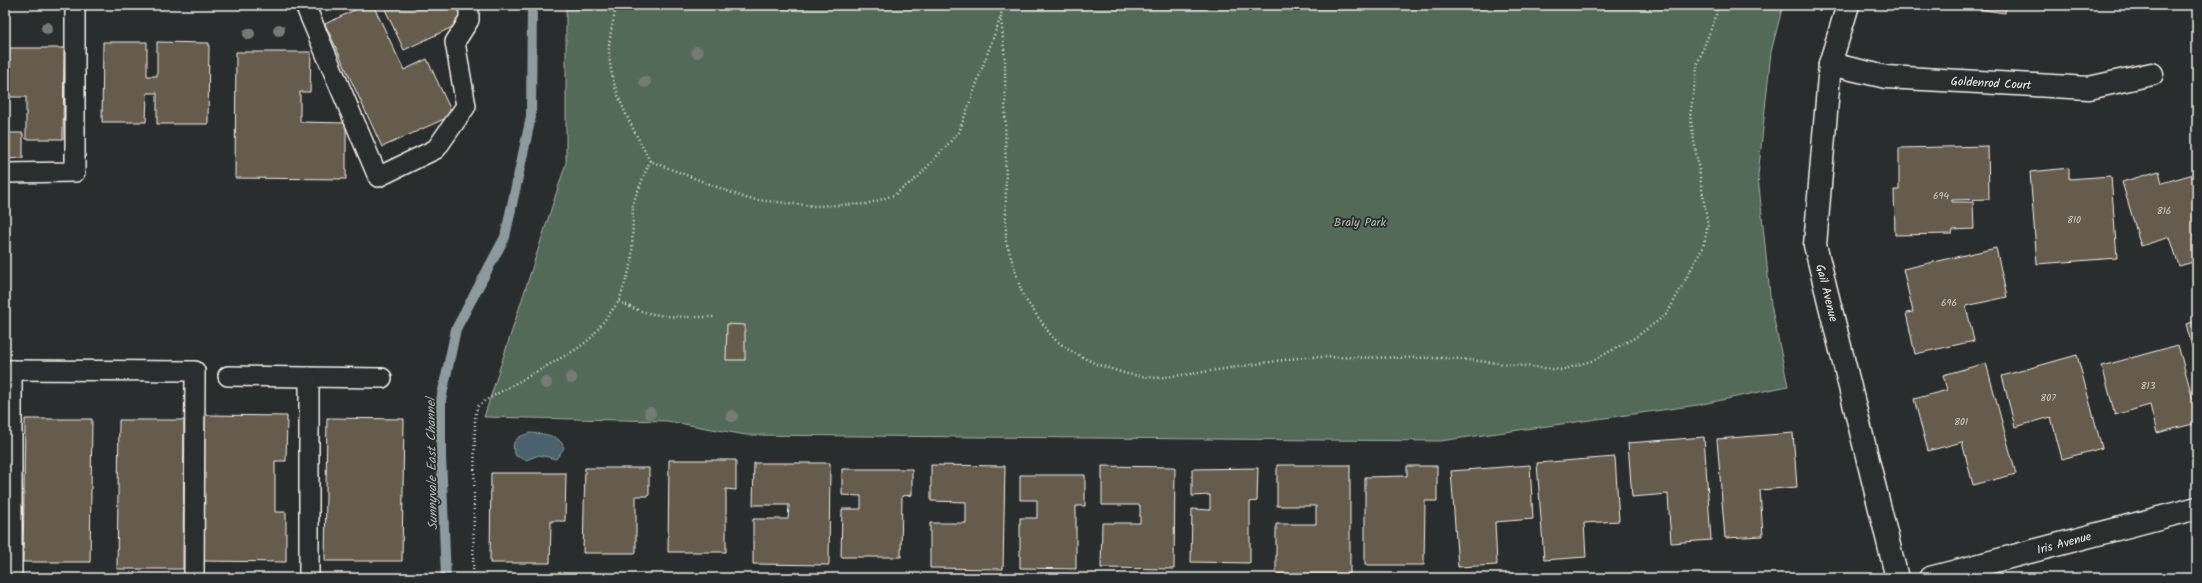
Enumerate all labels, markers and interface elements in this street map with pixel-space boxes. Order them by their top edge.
street label: Goldenrod Court [1950,72,2032,95]
house number: 694 [1933,188,1949,204]
house number: 816 [2157,203,2171,219]
house number: 810 [2067,212,2081,228]
park label: Braly Park [1334,213,1387,232]
street label: Gail Avenue [1810,262,1843,325]
house number: 696 [1941,295,1957,311]
house number: 813 [2141,378,2156,394]
house number: 807 [2040,390,2056,406]
water label: Sunnyvale East Channel [421,395,444,530]
house number: 801 [1954,414,1968,430]
street label: Iris Avenue [2035,527,2094,560]

